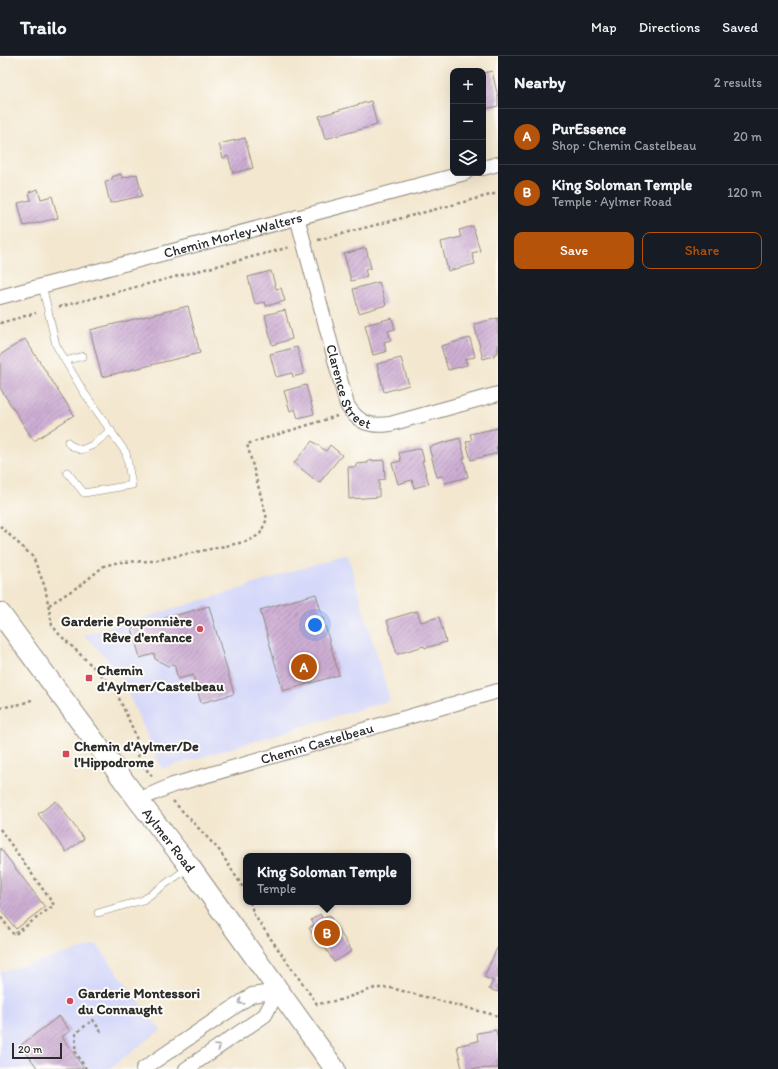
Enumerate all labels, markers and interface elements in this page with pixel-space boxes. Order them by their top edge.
text: Trailo [20,16,67,39]
text: Map [591,19,617,36]
text: Directions [639,19,700,36]
text: Saved [722,19,758,36]
map controls [450,68,486,176]
button: + [450,68,486,104]
text: Nearby [514,72,566,92]
text: 2 results [714,75,762,90]
button: − [450,104,486,140]
text: PurEssence [552,120,626,138]
text: A [523,129,531,144]
text: 20 m [733,129,762,144]
text: Shop · Chemin Castelbeau [552,138,696,153]
button: layers [450,140,486,176]
text: King Soloman Temple [552,176,692,194]
text: B [523,185,531,200]
text: 120 m [727,185,762,200]
text: Temple · Aylmer Road [552,194,672,209]
street label: Chemin Morley-Walters [162,209,304,262]
button: Save [514,232,634,269]
button: Share [642,232,762,269]
street label: Clarence Street [322,343,373,433]
place label: Garderie Pouponnière Rêve d'enfance [61,613,192,646]
your location [305,615,325,635]
marker: Garderie Pouponnière Rêve d'enfance [195,624,205,634]
pin: A [291,652,317,682]
place label: Chemin d'Aylmer/Castelbeau [97,662,224,695]
marker: Chemin d'Aylmer/Castelbeau [84,673,94,683]
street label: Chemin Castelbeau [259,719,376,768]
place label: Chemin d'Aylmer/De l'Hippodrome [74,738,199,771]
marker: Chemin d'Aylmer/De l'Hippodrome [61,749,71,759]
street label: Aylmer Road [138,805,199,876]
popup [243,853,411,905]
text: King Soloman Temple [257,863,397,881]
text: Temple [257,881,296,896]
pin: B [314,918,340,948]
place label: Garderie Montessori du Connaught [78,985,200,1018]
marker: Garderie Montessori du Connaught [65,996,75,1006]
one-way arrow [238,997,245,1005]
scale bar [12,1041,62,1060]
text: 20 m [18,1043,42,1056]
one-way arrow [214,1045,221,1052]

